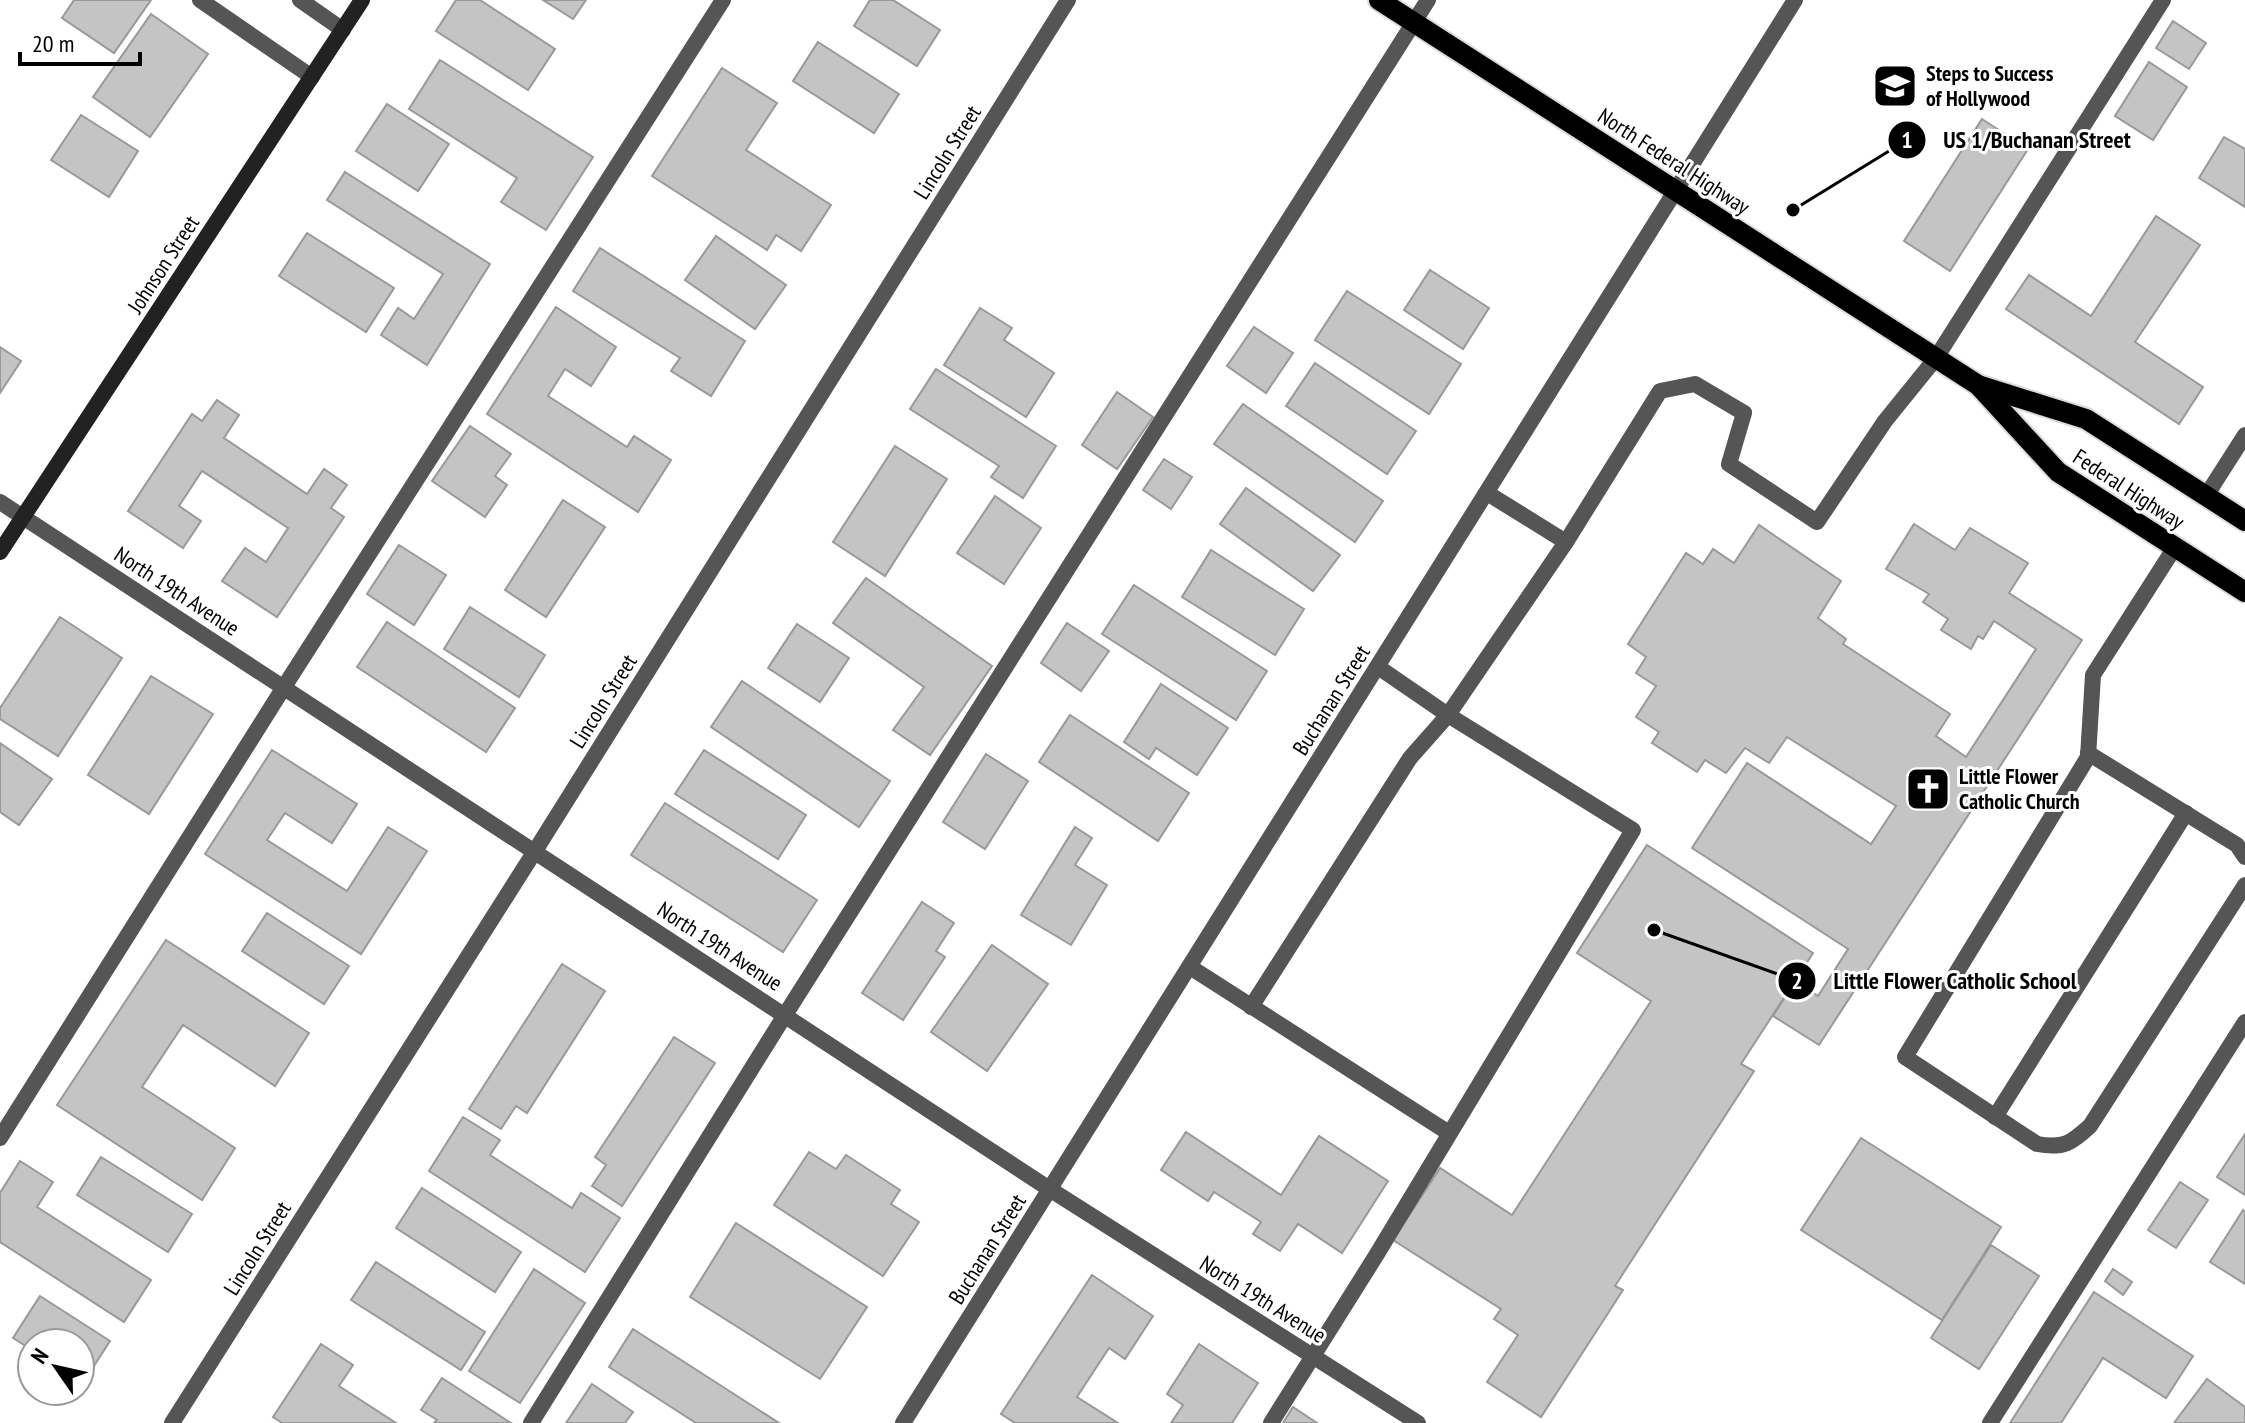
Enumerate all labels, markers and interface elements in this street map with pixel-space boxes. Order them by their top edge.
scale bar [20,16,140,66]
text: 20 m [32,28,74,59]
place label: Steps to Success of Hollywood [1926,59,2054,112]
school or university icon: Steps to Success of Hollywood [1871,62,1919,110]
street label: Lincoln Street [907,100,987,204]
street label: North Federal Highway [1593,101,1756,221]
callout: US 1/Buchanan Street [1887,116,2147,164]
text: 1 [1901,124,1913,155]
text: US 1/Buchanan Street [1943,124,2131,155]
street label: Johnson Street [120,210,205,319]
street label: Federal Highway [2068,443,2191,536]
street label: North 19th Avenue [109,540,245,642]
street label: Buchanan Street [1286,640,1376,760]
street label: Lincoln Street [563,649,643,753]
place label: Little Flower Catholic Church [1959,762,2080,815]
church icon: Little Flower Catholic Church [1904,765,1952,813]
street label: North 19th Avenue [652,895,788,997]
callout: Little Flower Catholic School [1777,957,2092,1005]
text: 2 [1791,965,1803,996]
text: Little Flower Catholic School [1834,965,2077,996]
street label: Buchanan Street [942,1189,1032,1309]
street label: Lincoln Street [217,1196,297,1300]
street label: North 19th Avenue [1195,1249,1331,1349]
north arrow [16,1327,96,1407]
text: N [24,1343,54,1369]

